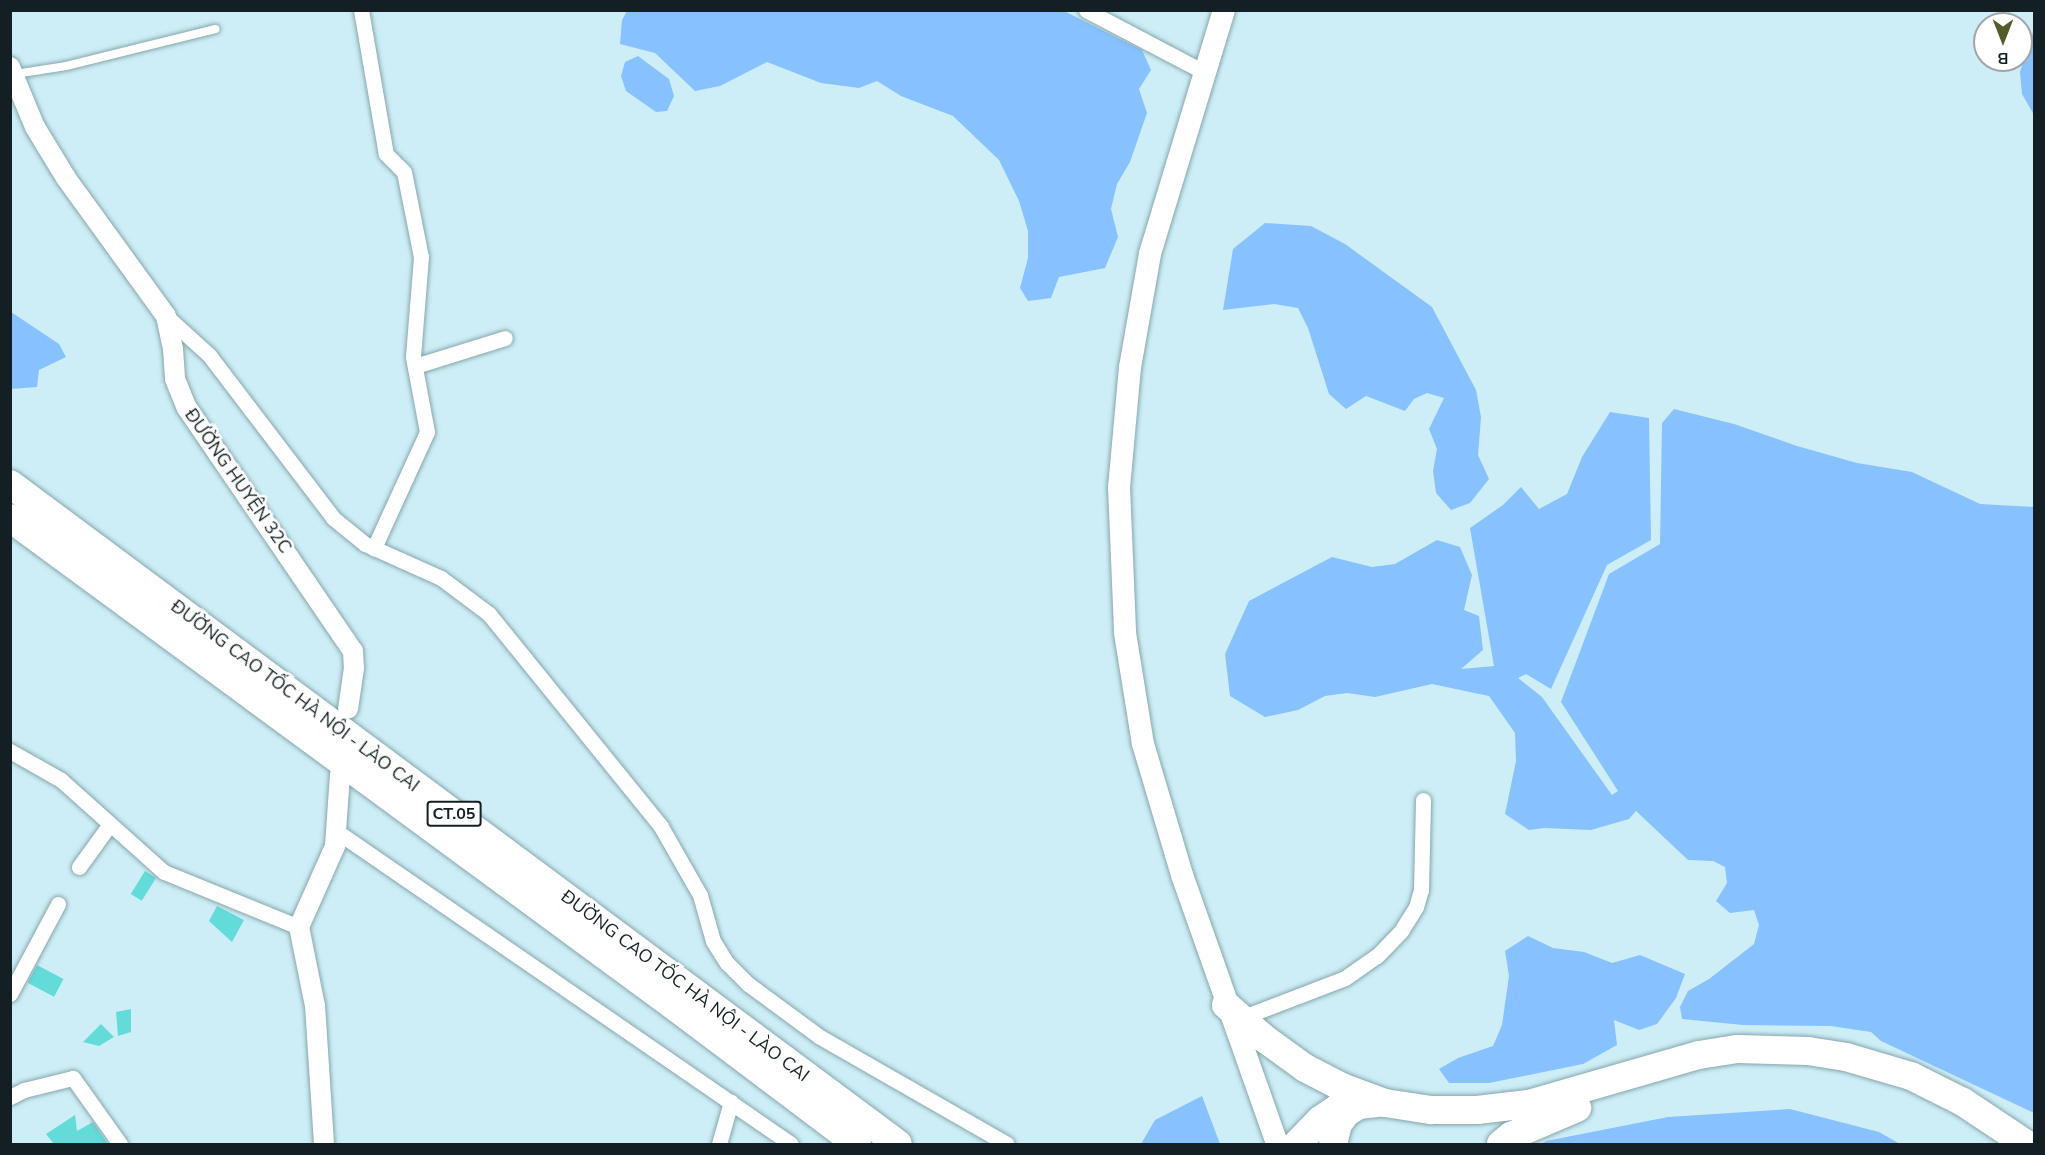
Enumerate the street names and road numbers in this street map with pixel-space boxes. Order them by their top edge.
street label: ĐƯỜNG HUYỆN 32C [180,405,296,557]
street label: ĐƯỜNG CAO TỐC HÀ NỘI - LÀO CAI [167,595,423,797]
road number: CT.05 [426,801,482,827]
street label: ĐƯỜNG CAO TỐC HÀ NỘI - LÀO CAI [557,885,813,1087]

